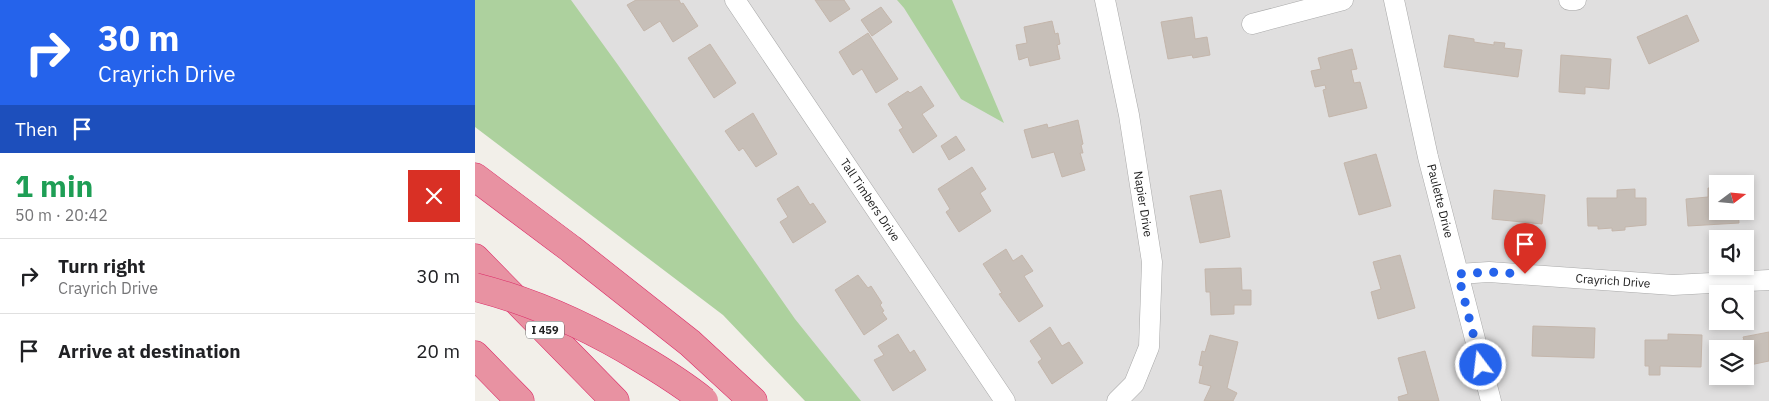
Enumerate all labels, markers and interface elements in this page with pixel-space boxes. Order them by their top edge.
text: 30 m [98,15,180,61]
icon: right [15,20,80,85]
text: Crayrich Drive [98,59,236,88]
icon: arrive [68,115,96,143]
text: Then [15,117,58,141]
street label: Tall Timbers Drive [837,155,904,244]
street label: Paulette Drive [1424,162,1457,240]
text: 1 min [15,166,93,205]
button: close [408,170,460,222]
street label: Napier Drive [1131,170,1156,238]
north arrow [1709,175,1754,220]
map controls [1709,175,1754,385]
text: 50 m · 20:42 [15,205,108,225]
pin [1504,223,1546,274]
icon: arrive [1511,230,1539,258]
button: sound [1709,230,1754,275]
text: Turn right [58,254,145,278]
icon: right [15,262,43,290]
text: 30 m [416,264,460,288]
street label: Crayrich Drive [1575,270,1651,291]
text: Crayrich Drive [58,278,158,298]
button: search [1709,285,1754,330]
road number: I 459 [526,322,564,338]
icon: arrive [15,337,43,365]
position arrow [1454,338,1506,390]
text: Arrive at destination [58,339,241,363]
text: 20 m [416,339,460,363]
button: layers [1709,340,1754,385]

